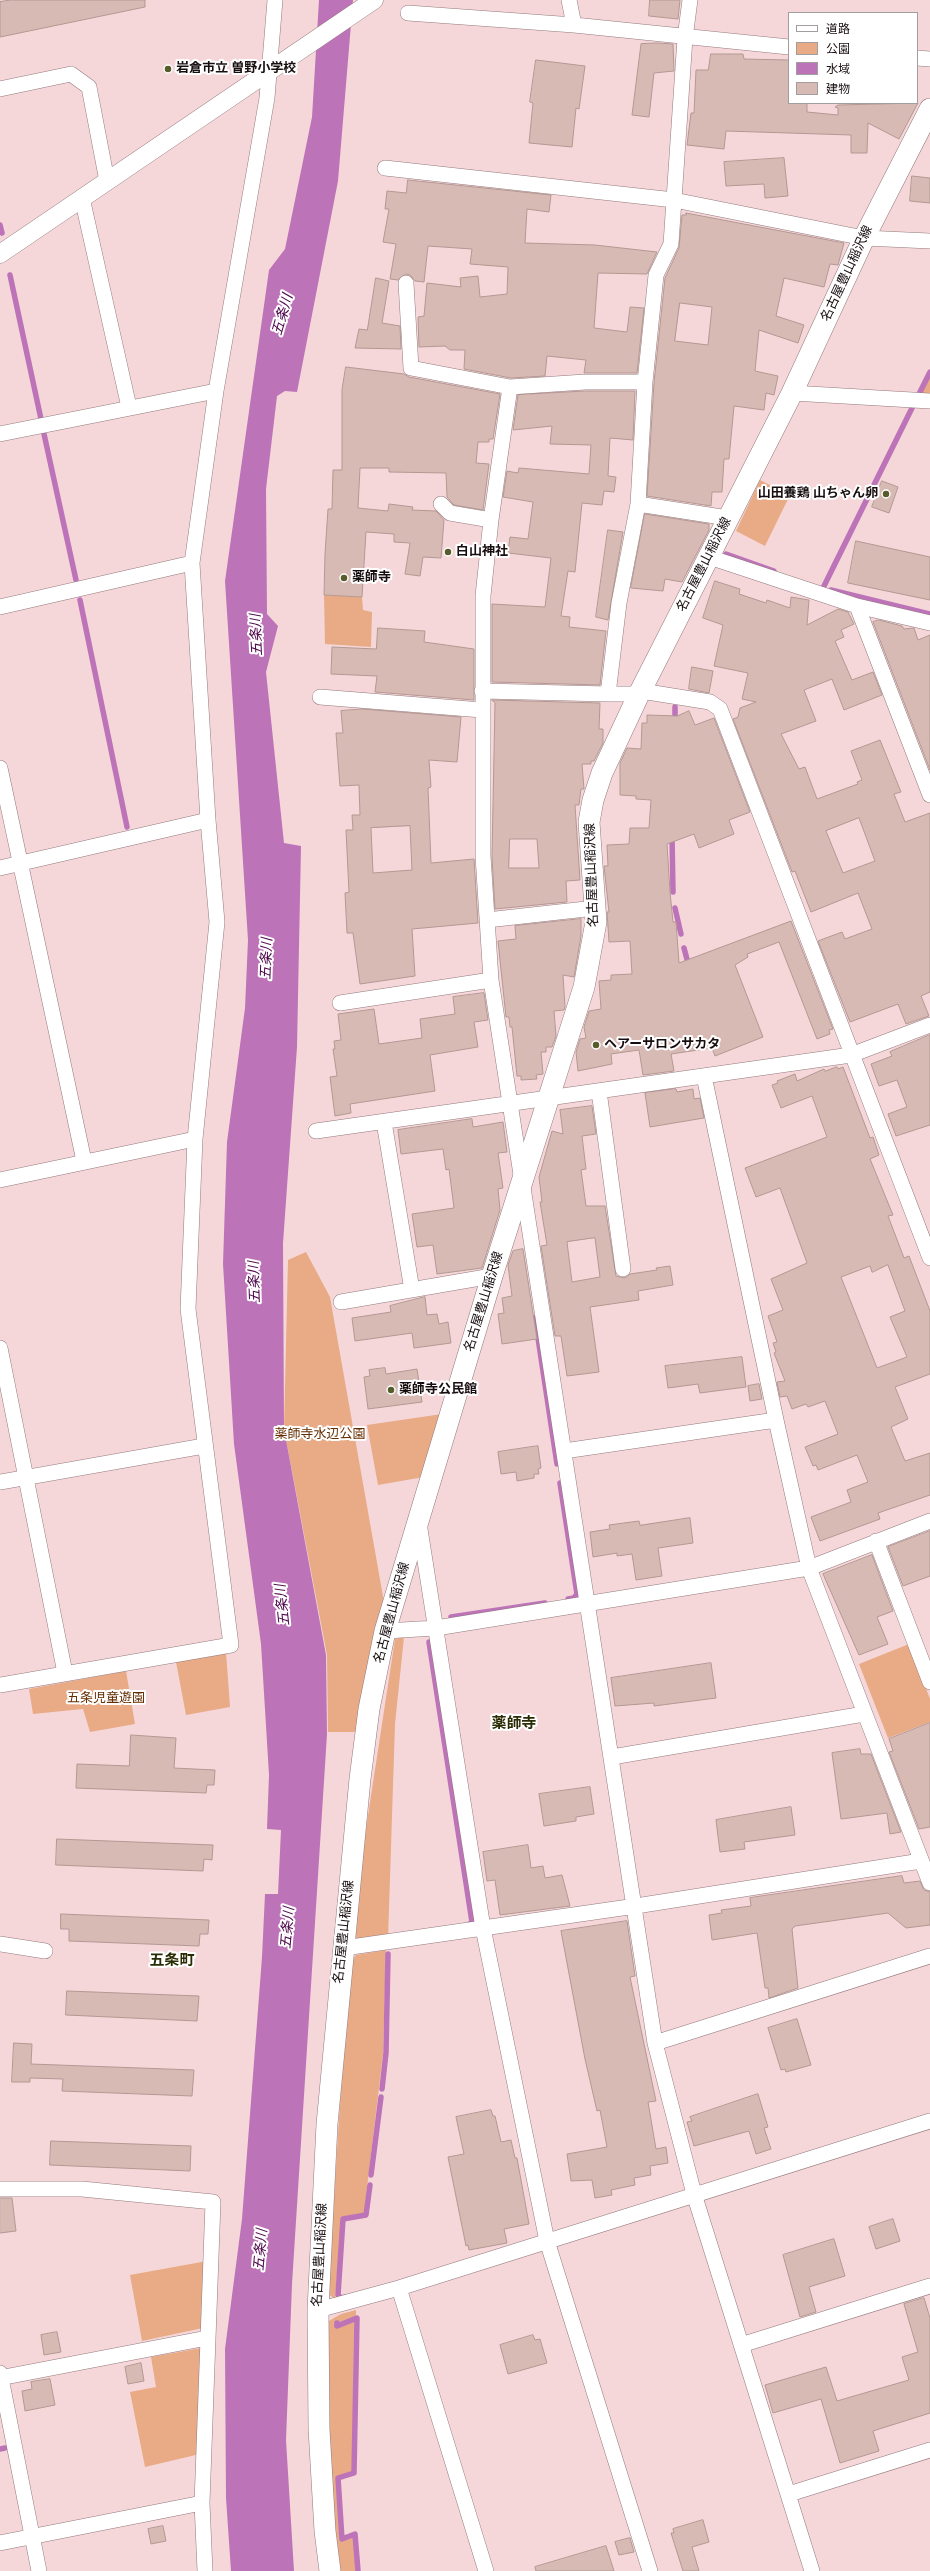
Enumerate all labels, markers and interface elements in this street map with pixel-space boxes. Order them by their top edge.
legend [788,12,918,104]
text: 道路 [826,22,850,38]
text: 公園 [826,42,850,58]
place label: 岩倉市立 曽野小学校 [176,61,296,77]
text: 水域 [826,62,850,78]
marker: 岩倉市立 曽野小学校 [163,64,173,74]
text: 建物 [826,82,850,98]
street label: 名古屋豊山稲沢線 [819,224,877,324]
water label: 五条川 [270,292,298,338]
place label: 山田養鶏 山ちゃん卵 [758,486,878,502]
marker: 山田養鶏 山ちゃん卵 [881,489,891,499]
street label: 名古屋豊山稲沢線 [674,515,736,615]
place label: 白山神社 [456,544,508,560]
marker: 白山神社 [443,547,453,557]
place label: 薬師寺 [352,570,391,586]
marker: 薬師寺 [339,573,349,583]
water label: 五条川 [249,614,267,656]
street label: 名古屋豊山稲沢線 [583,823,603,927]
water label: 五条川 [259,938,277,980]
place label: ヘアーサロンサカタ [604,1037,720,1053]
marker: ヘアーサロンサカタ [591,1040,601,1050]
street label: 名古屋豊山稲沢線 [462,1250,508,1354]
water label: 五条川 [247,1261,265,1303]
place label: 薬師寺公民館 [399,1382,477,1398]
marker: 薬師寺公民館 [386,1385,396,1395]
park label: 薬師寺水辺公園 [275,1427,365,1443]
street label: 名古屋豊山稲沢線 [372,1561,414,1665]
water label: 五条川 [273,1583,295,1627]
park label: 五条児童遊園 [67,1691,145,1707]
district label: 薬師寺 [492,1716,536,1734]
street label: 名古屋豊山稲沢線 [332,1879,358,1985]
water label: 五条川 [279,1906,299,1950]
district label: 五条町 [150,1953,194,1971]
street label: 名古屋豊山稲沢線 [310,2203,332,2307]
water label: 五条川 [252,2228,272,2272]

